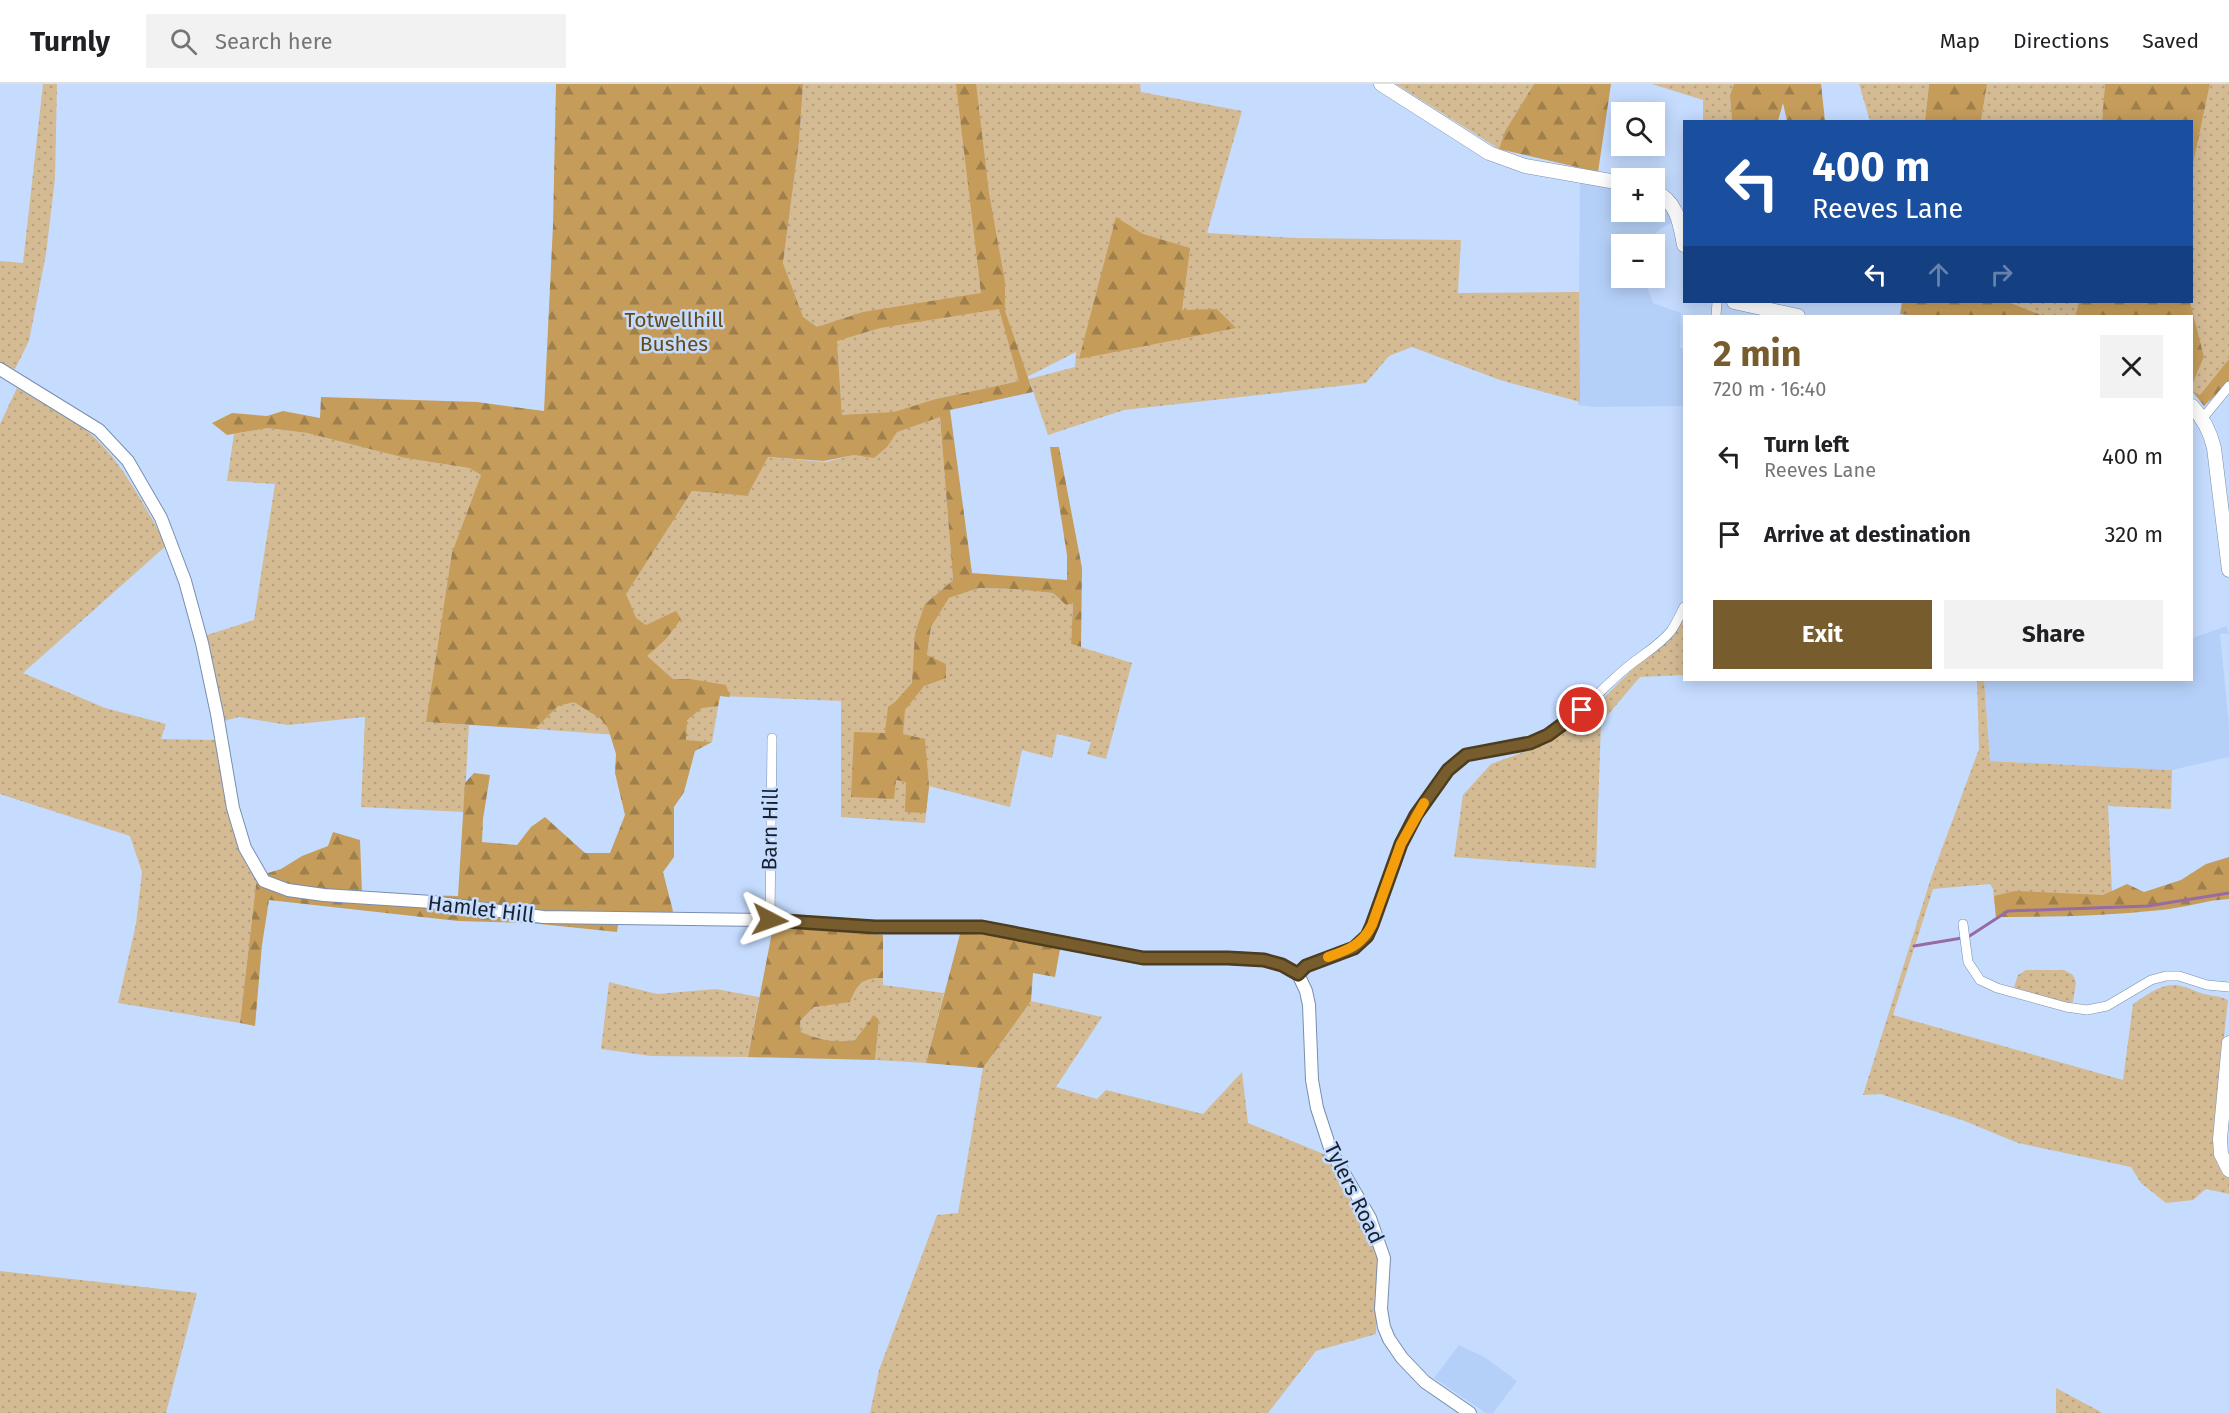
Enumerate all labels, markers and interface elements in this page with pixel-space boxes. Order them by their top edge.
search box [146,14,566,68]
text: Turnly [30,25,110,58]
icon: search [167,25,200,58]
text: Search here [215,28,332,55]
text: Map [1940,28,1980,54]
text: Directions [2013,28,2109,54]
text: Saved [2142,28,2199,54]
map controls [1611,102,1665,288]
button: search [1611,102,1665,156]
text: 400 m [1812,142,1930,192]
icon: left [1713,144,1791,222]
button: + [1611,168,1665,222]
text: Reeves Lane [1812,193,1963,225]
button: − [1611,234,1665,288]
icon: left [1859,258,1892,291]
icon: ahead [1922,258,1955,291]
icon: right [1985,258,2018,291]
park label: Totwellhill Bushes [625,307,723,357]
text: 2 min [1713,332,1802,376]
button: close [2100,335,2163,398]
text: 720 m · 16:40 [1713,377,1826,401]
text: Turn left [1764,431,1849,458]
icon: left [1713,440,1746,473]
text: 400 m [2102,443,2163,470]
text: Reeves Lane [1764,458,1876,482]
icon: arrive [1713,518,1746,551]
text: Arrive at destination [1764,521,1971,548]
text: 320 m [2104,521,2163,548]
button: Exit [1713,600,1932,669]
button: Share [1944,600,2163,669]
pin [1556,684,1607,735]
icon: arrive [1565,693,1598,726]
street label: Barn Hill [756,787,784,871]
position arrow [738,888,802,952]
street label: Hamlet Hill [426,890,536,928]
street label: Tylers Road [1318,1138,1390,1248]

